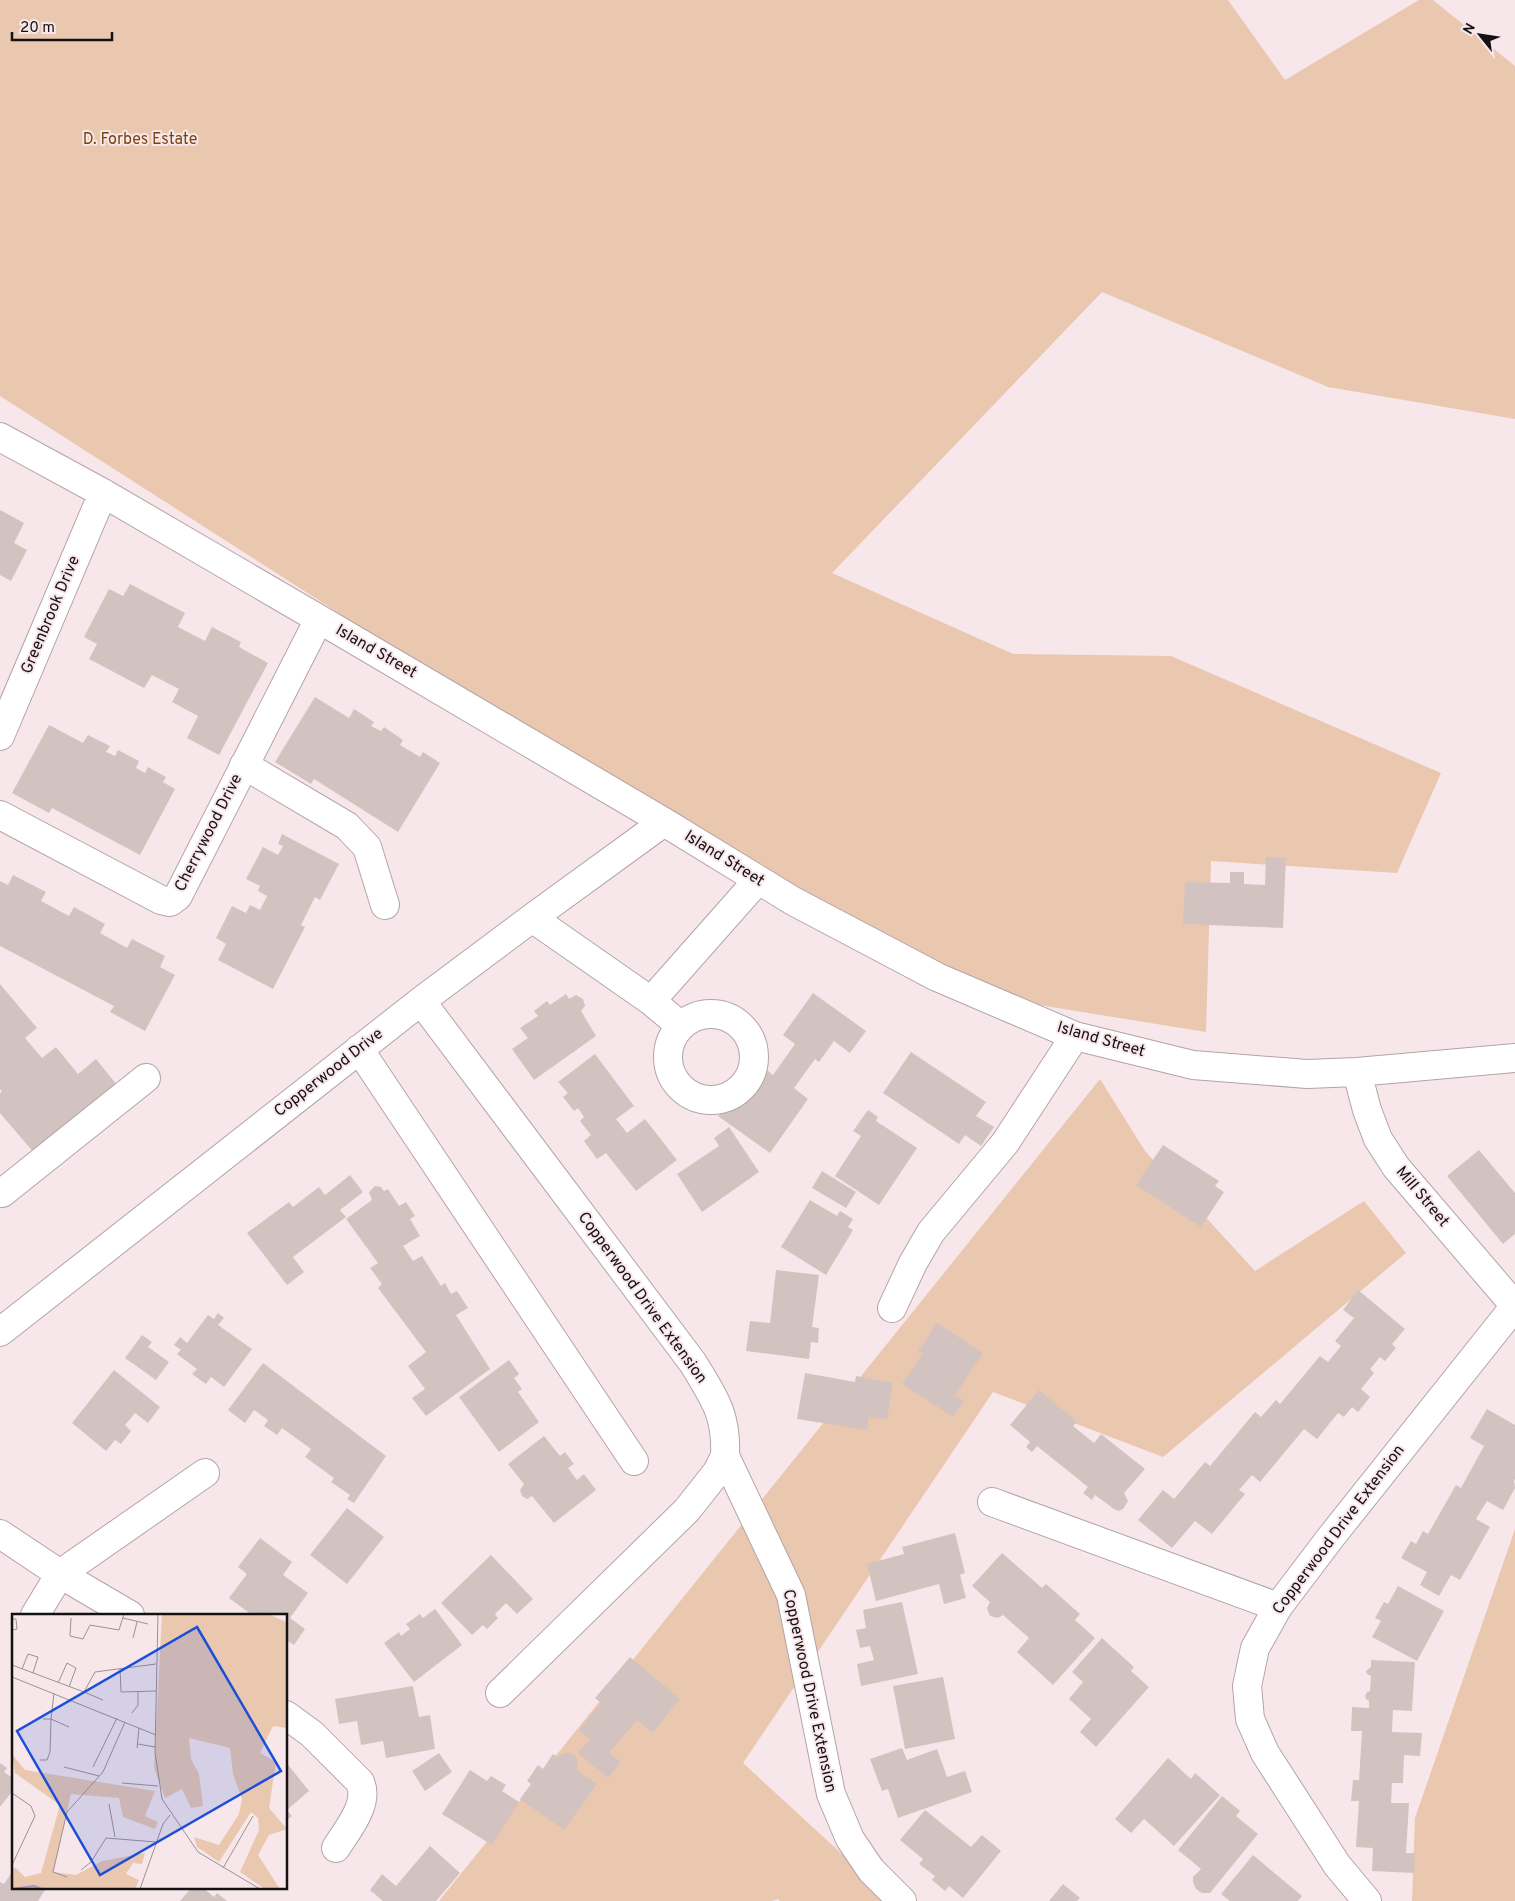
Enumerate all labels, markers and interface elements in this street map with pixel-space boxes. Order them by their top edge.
scale bar [12,10,112,42]
north arrow [1455,10,1505,60]
text: 20 m [20,19,55,38]
text: N [1460,21,1480,38]
park label: D. Forbes Estate [83,130,197,150]
street label: Greenbrook Drive [17,553,85,677]
street label: Island Street [332,621,420,683]
street label: Cherrywood Drive [171,771,247,895]
street label: Island Street [680,827,768,891]
street label: Island Street [1055,1018,1147,1062]
street label: Copperwood Drive [270,1024,388,1122]
street label: Mill Street [1391,1163,1453,1231]
street label: Copperwood Drive Extension [573,1208,711,1388]
street label: Copperwood Drive Extension [1269,1441,1409,1619]
street label: Copperwood Drive Extension [778,1587,840,1795]
inset map [12,1614,288,1888]

